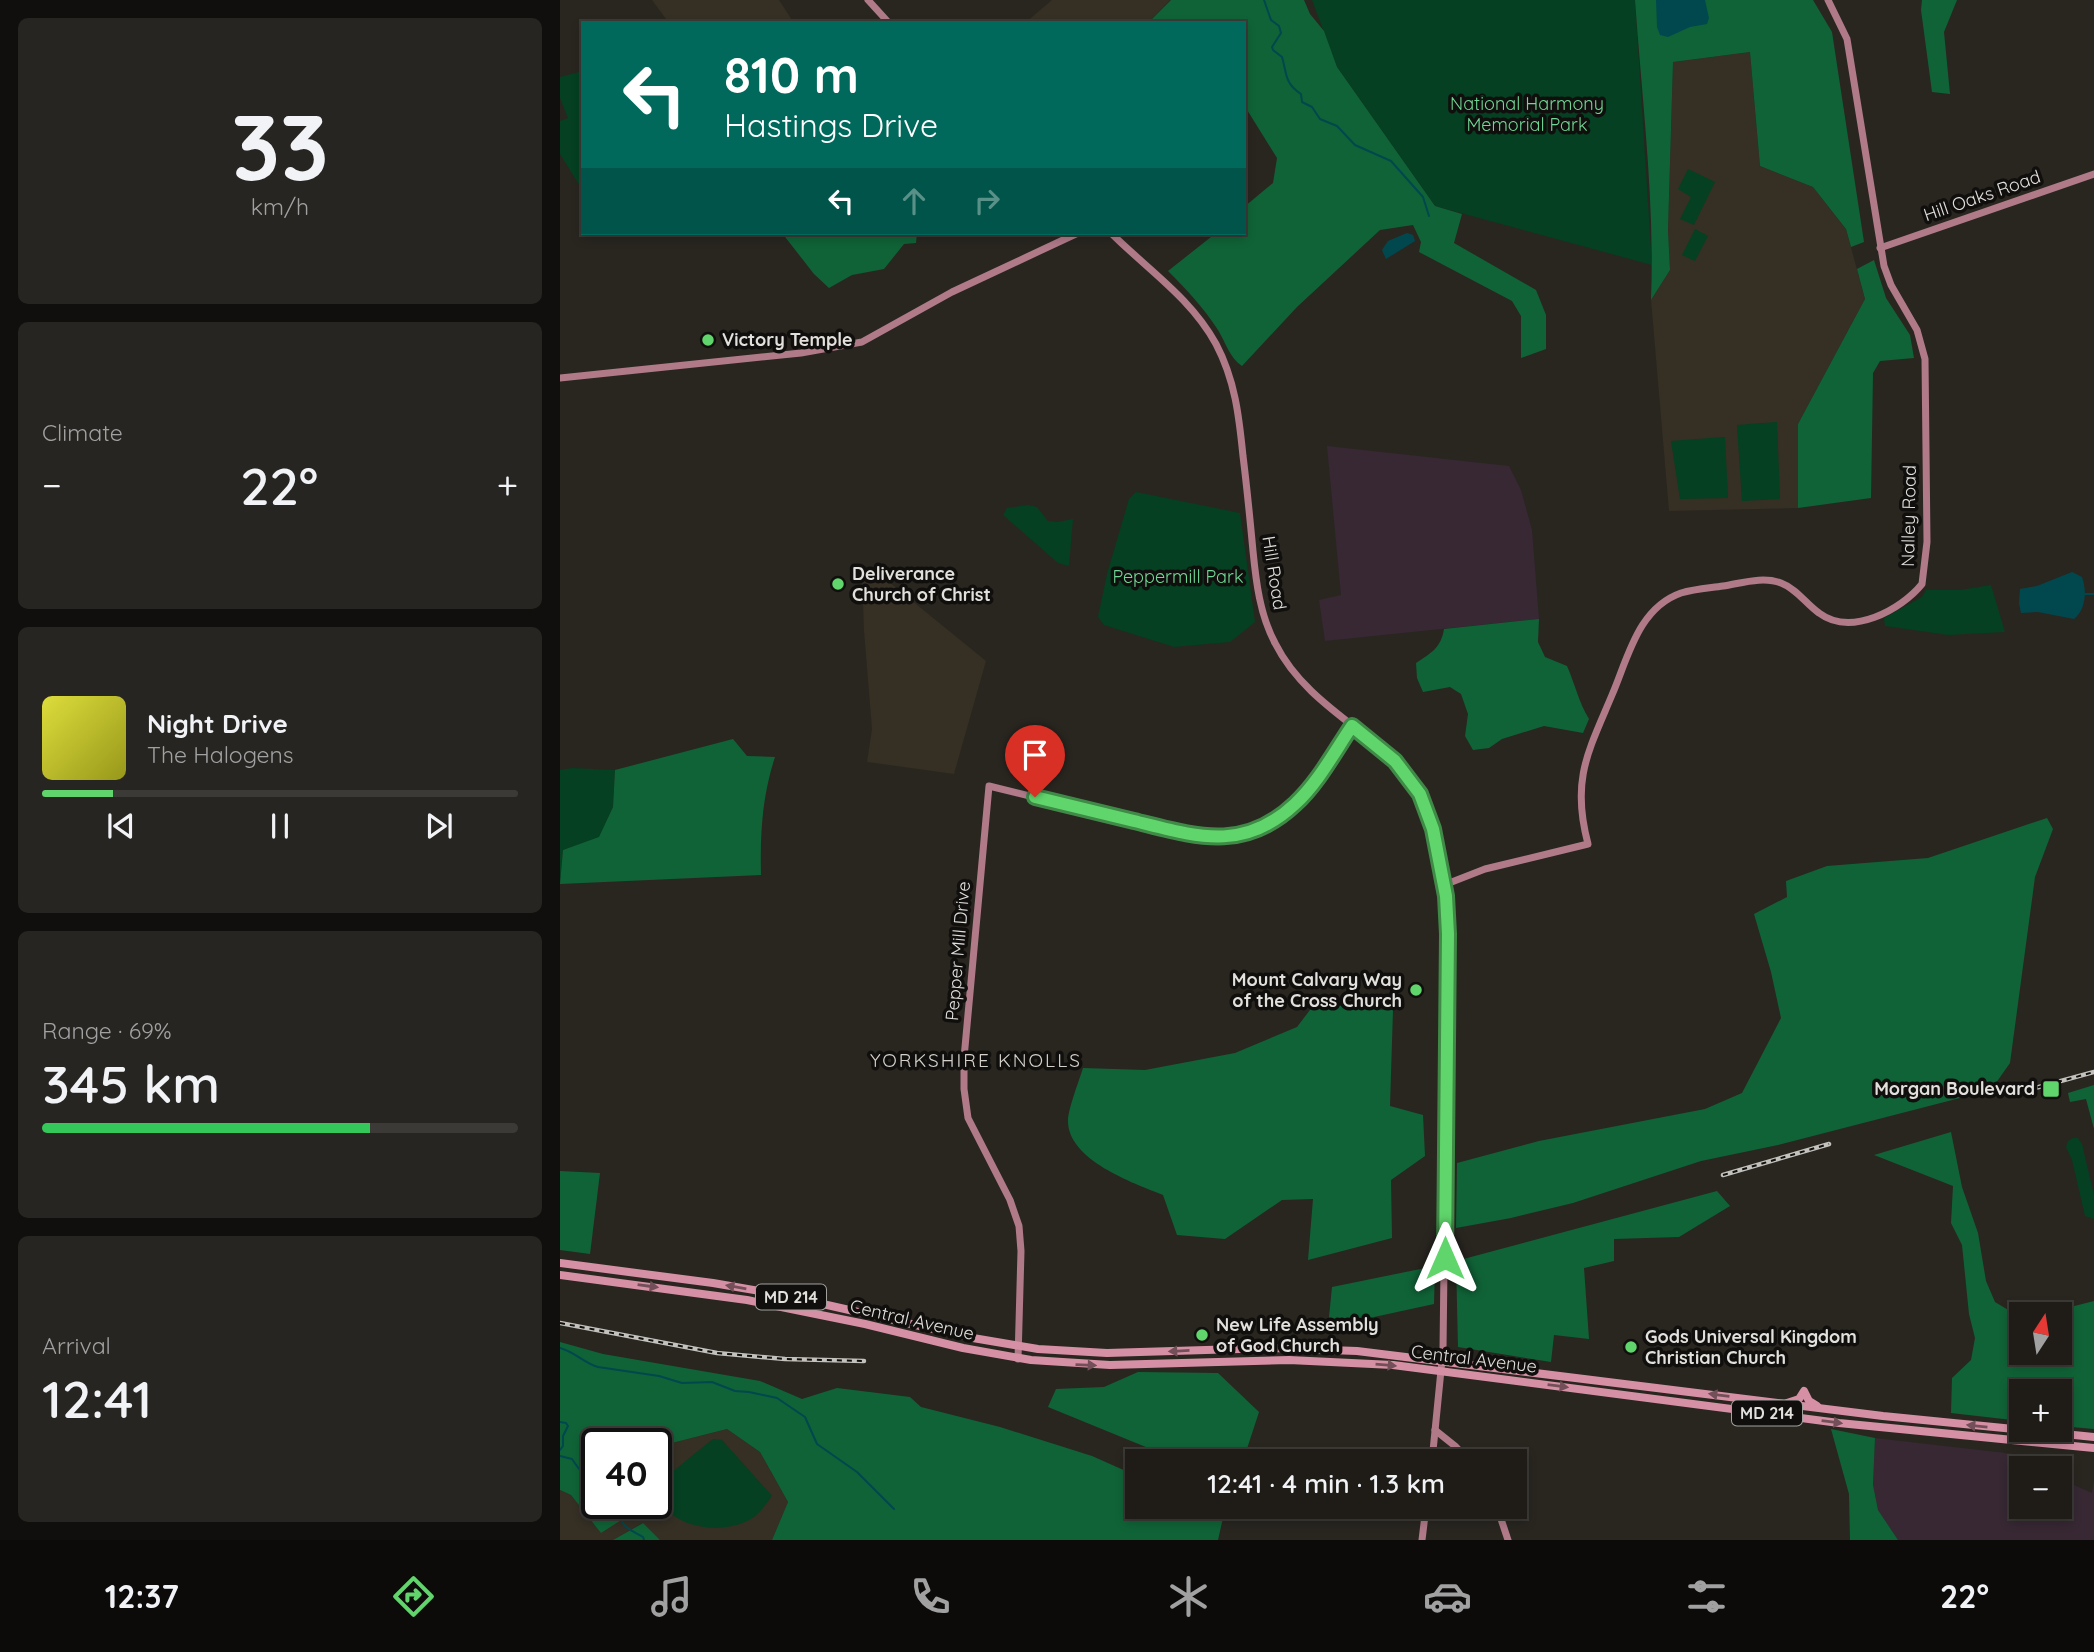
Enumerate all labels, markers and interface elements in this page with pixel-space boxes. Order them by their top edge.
text: 810 m [724,44,859,105]
icon: left [609,49,700,140]
text: 33 [231,89,329,203]
park label: National Harmony Memorial Park [1450,92,1604,136]
text: Hastings Drive [724,105,938,145]
street label: Hill Oaks Road [1920,165,2043,226]
icon: left [822,182,860,220]
icon: ahead [895,182,933,220]
icon: right [968,182,1006,220]
text: km/h [251,192,309,221]
place label: Victory Temple [722,328,853,351]
marker: Victory Temple [700,332,716,348]
text: Climate [42,418,123,447]
text: 22° [240,453,318,518]
text: − [42,461,62,509]
text: + [497,461,518,509]
street label: Nalley Road [1896,465,1921,567]
street label: Hill Road [1257,534,1292,612]
place label: Deliverance Church of Christ [852,562,991,606]
park label: Peppermill Park [1112,565,1244,588]
marker: Deliverance Church of Christ [830,576,846,592]
text: Night Drive [147,707,288,740]
pin [1005,725,1065,797]
icon: arrive [1016,736,1054,774]
text: The Halogens [147,740,294,769]
icon: previous [102,807,140,845]
icon: pause [261,807,299,845]
icon: next [420,807,458,845]
street label: Pepper Mill Drive [940,880,975,1022]
place label: Mount Calvary Way of the Cross Church [1232,968,1402,1012]
marker: Mount Calvary Way of the Cross Church [1408,982,1424,998]
text: Range · 69% [42,1016,172,1045]
district label: YORKSHIRE KNOLLS [870,1048,1082,1072]
text: 345 km [42,1051,220,1116]
place label: Morgan Boulevard [1874,1077,2035,1100]
marker: Morgan Boulevard [2041,1079,2061,1099]
position arrow [1408,1221,1482,1295]
one-way arrow [637,1281,659,1292]
one-way arrow [725,1281,747,1292]
road number: MD 214 [756,1284,826,1310]
street label: Central Avenue [848,1294,976,1345]
north arrow [2009,1302,2072,1365]
map controls [2009,1302,2072,1519]
place label: New Life Assembly of God Church [1216,1313,1379,1357]
place label: Gods Universal Kingdom Christian Church [1645,1325,1857,1369]
marker: New Life Assembly of God Church [1194,1327,1210,1343]
text: Arrival [42,1331,111,1360]
street label: Central Avenue [1410,1339,1538,1378]
marker: Gods Universal Kingdom Christian Church [1623,1339,1639,1355]
one-way arrow [1168,1345,1190,1356]
one-way arrow [1075,1359,1097,1370]
one-way arrow [1376,1360,1398,1371]
text: 12:41 [42,1366,152,1431]
button: + [2009,1379,2072,1442]
one-way arrow [1547,1381,1569,1392]
one-way arrow [1707,1390,1729,1401]
road number: MD 214 [1732,1400,1802,1426]
one-way arrow [1821,1416,1843,1427]
one-way arrow [1966,1420,1988,1431]
speed limit sign: 40 [581,1428,672,1519]
button: − [2009,1456,2072,1519]
text: 12:41 · 4 min · 1.3 km [1207,1467,1445,1500]
icon: directions [389,1572,438,1621]
icon: music [647,1572,696,1621]
icon: phone [906,1572,955,1621]
icon: climate [1164,1572,1213,1621]
icon: car [1423,1572,1472,1621]
icon: filters [1682,1572,1731,1621]
text: 12:37 [105,1576,179,1616]
text: 22° [1940,1576,1989,1616]

